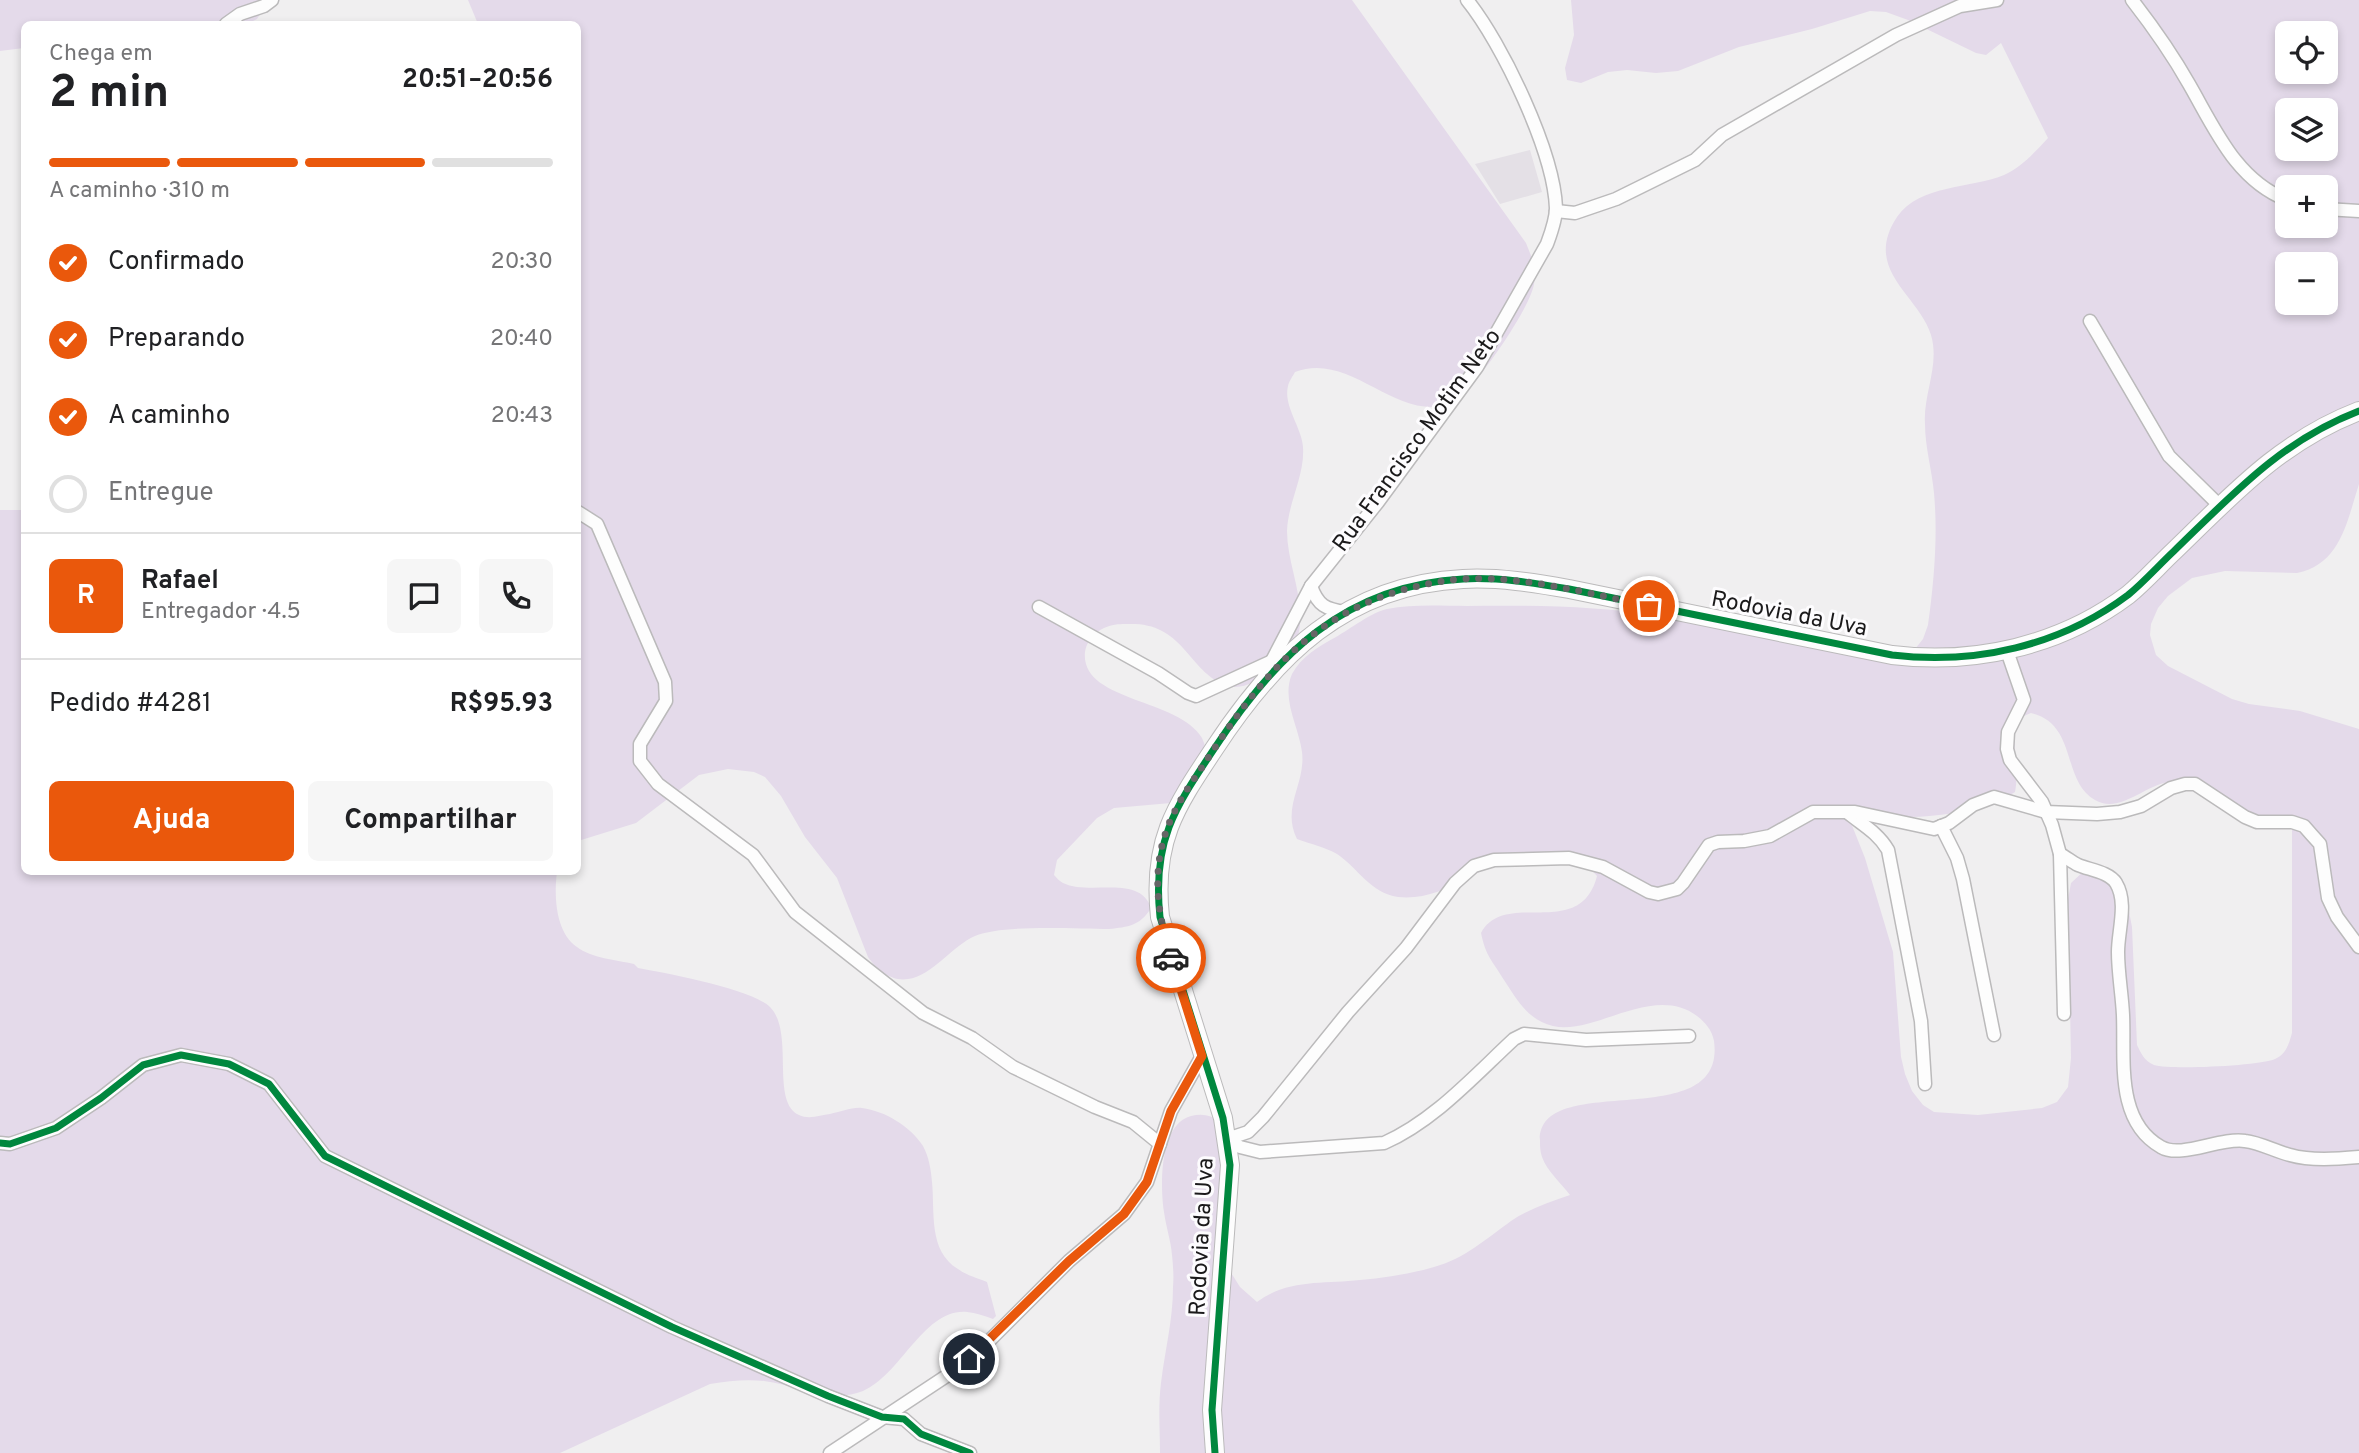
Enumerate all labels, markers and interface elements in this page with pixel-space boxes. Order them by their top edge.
map controls [2275,21,2338,315]
button: locate [2275,21,2338,84]
text: Chega em [49,40,153,69]
text: 20:51–20:56 [402,64,553,97]
text: 2 min [49,65,169,124]
button: layers [2275,98,2338,161]
button: + [2275,175,2338,238]
text: A caminho · 310 m [49,177,230,206]
icon: check [49,244,87,282]
text: Confirmado [108,246,245,279]
text: 20:30 [491,248,553,277]
button: − [2275,252,2338,315]
icon: check [49,321,87,359]
text: Preparando [108,323,245,356]
street label: Rua Francisco Motim Neto [1327,324,1509,558]
text: 20:40 [490,325,553,354]
icon: check [49,398,87,436]
text: A caminho [108,400,230,433]
text: 20:43 [491,402,553,431]
text: Entregue [108,477,214,510]
button: chat [387,559,461,633]
button: phone [479,559,553,633]
text: Rafael [141,565,219,598]
pin [1619,576,1679,636]
text: R [77,580,95,613]
street label: Rodovia da Uva [1708,586,1870,644]
icon: bag [1630,587,1668,625]
text: Entregador · 4.5 [141,598,301,627]
text: Pedido #4281 [49,688,212,721]
text: R$95.93 [450,688,553,721]
button: Ajuda [49,781,294,861]
button: Compartilhar [308,781,553,861]
courier [1136,923,1206,993]
icon: car [1152,939,1190,977]
street label: Rodovia da Uva [1184,1157,1222,1317]
pin [939,1329,999,1389]
icon: home [950,1340,988,1378]

